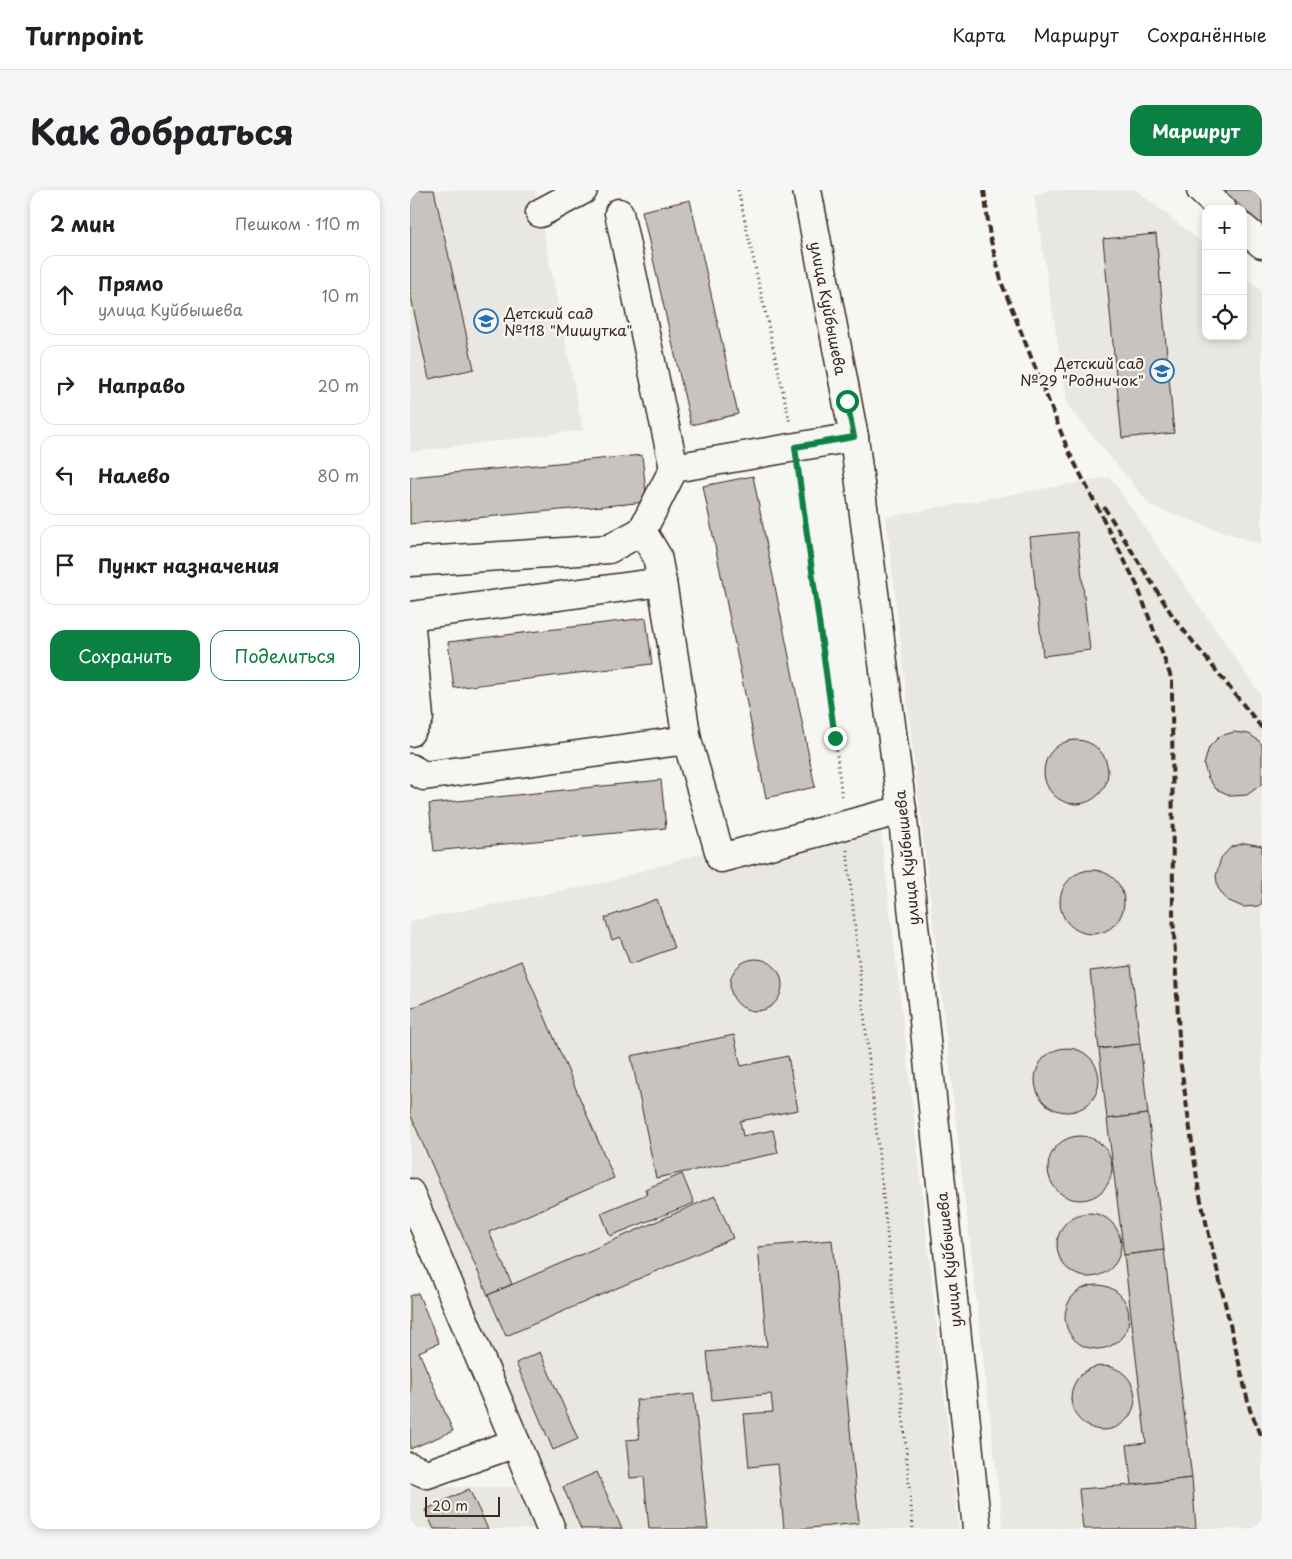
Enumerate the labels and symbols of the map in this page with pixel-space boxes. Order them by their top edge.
street label: улица Куйбышева [805,239,853,377]
place label: Детский сад №118 "Мишутка" [503,301,632,341]
school or university icon: Детский сад №118 "Мишутка" [473,308,499,334]
place label: Детский сад №29 "Родничок" [1020,351,1144,391]
school or university icon: Детский сад №29 "Родничок" [1149,358,1175,384]
route start [836,390,859,413]
route end [824,727,847,750]
street label: улица Куйбышева [887,789,925,927]
street label: улица Куйбышева [929,1191,967,1329]
scale bar [425,1494,500,1517]

